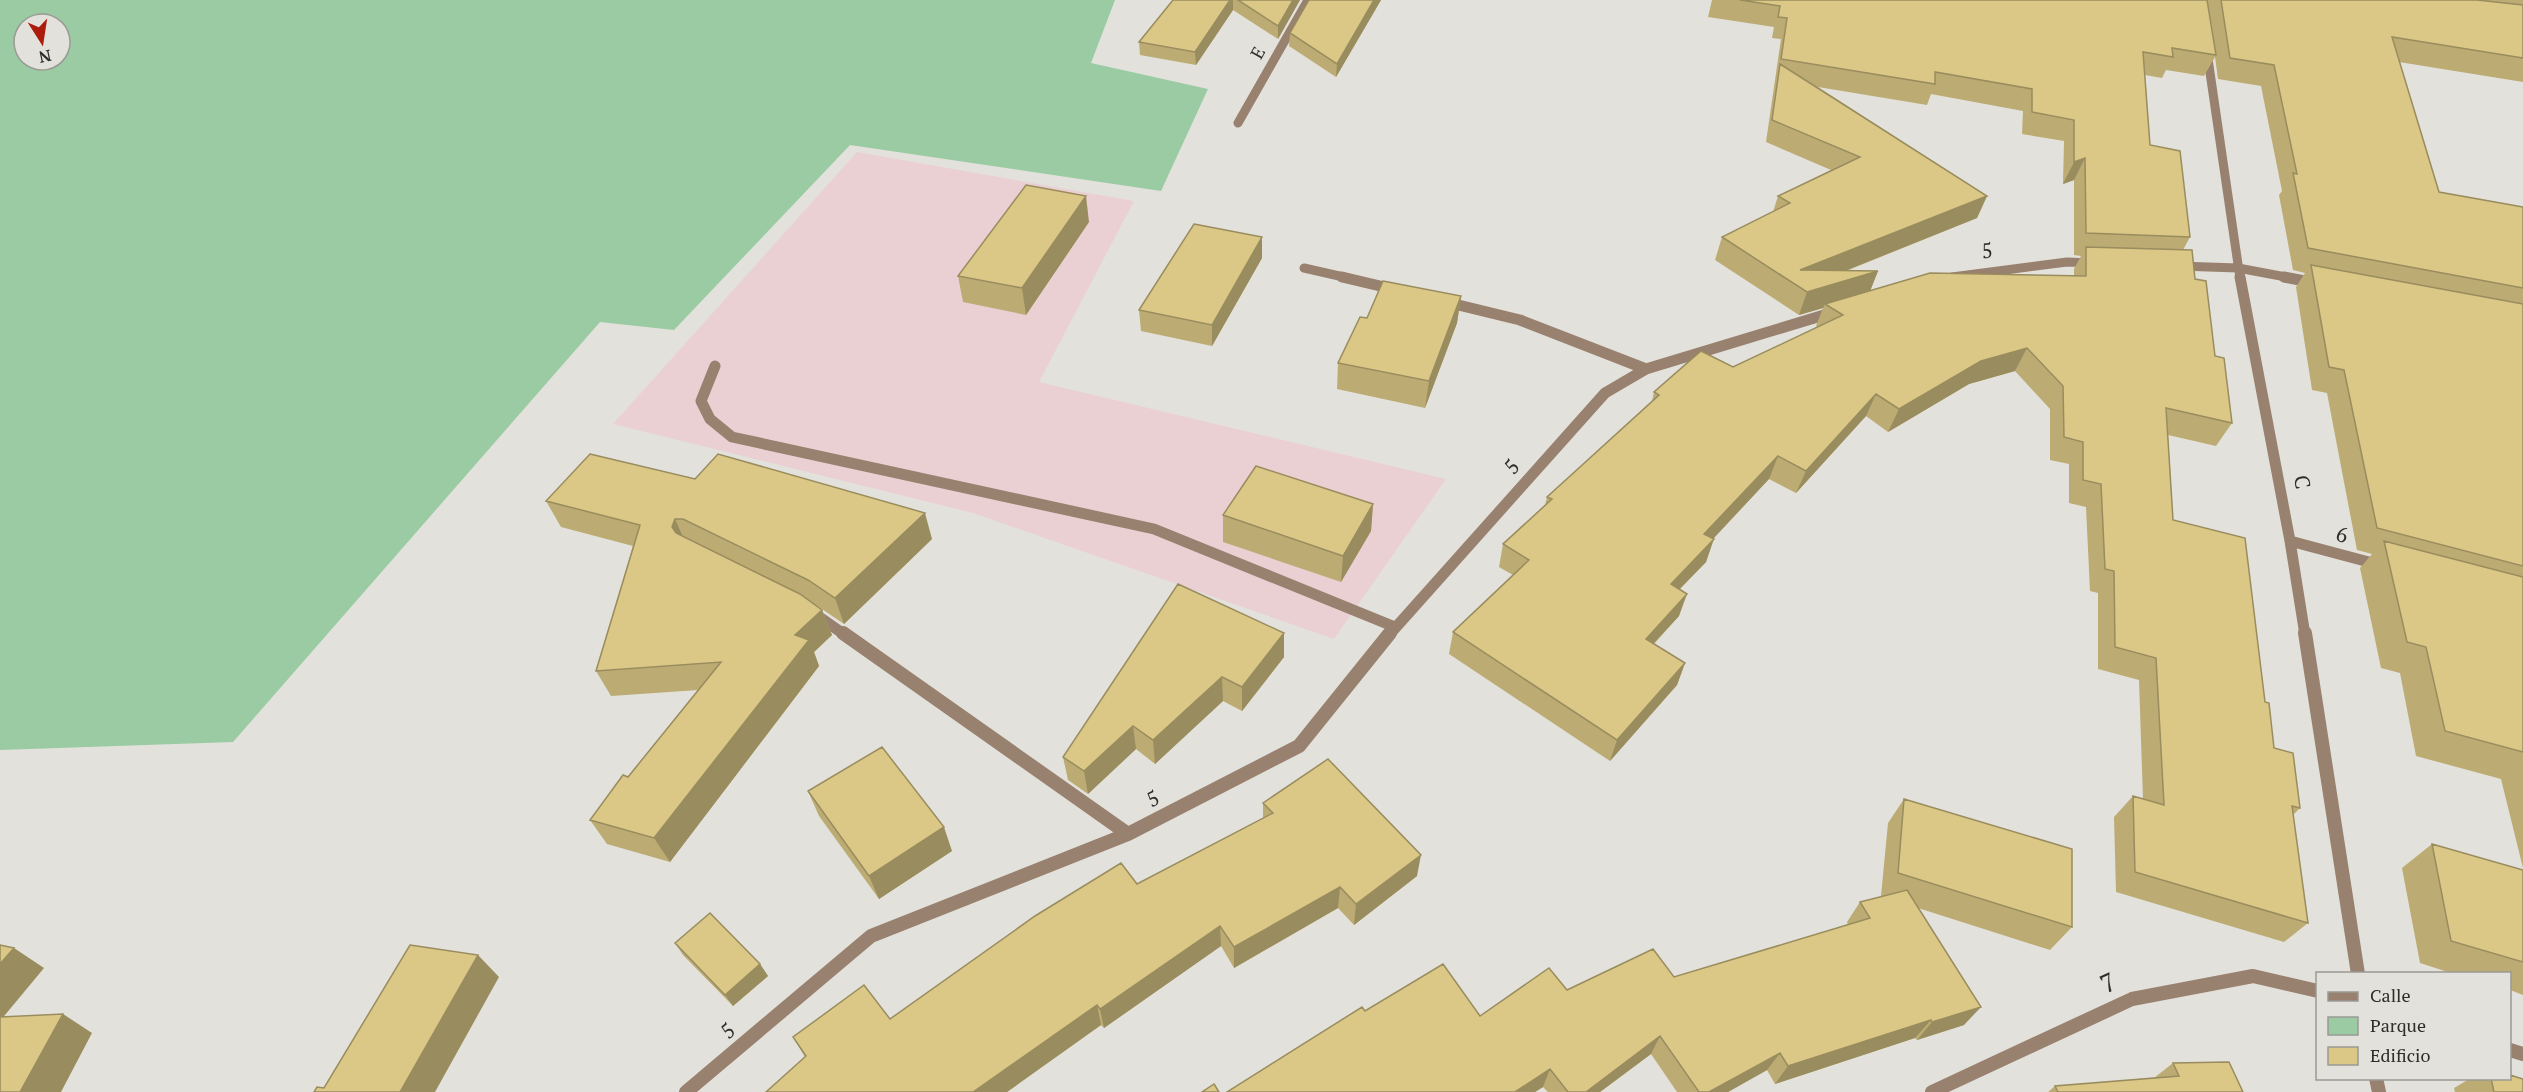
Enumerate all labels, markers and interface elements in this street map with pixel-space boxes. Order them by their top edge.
north arrow [12,12,72,72]
street label: E [1244,42,1270,63]
text: N [37,45,53,69]
street label: 5 [1980,235,1994,265]
street label: 5 [1497,453,1525,480]
street label: C [2288,472,2318,491]
street label: 6 [2333,519,2351,549]
street label: 5 [1141,783,1164,813]
street label: 7 [2094,964,2121,1000]
legend [2316,972,2511,1080]
text: Calle [2370,983,2411,1007]
text: Parque [2370,1013,2426,1037]
street label: 5 [714,1016,741,1045]
text: Edificio [2370,1043,2430,1067]

